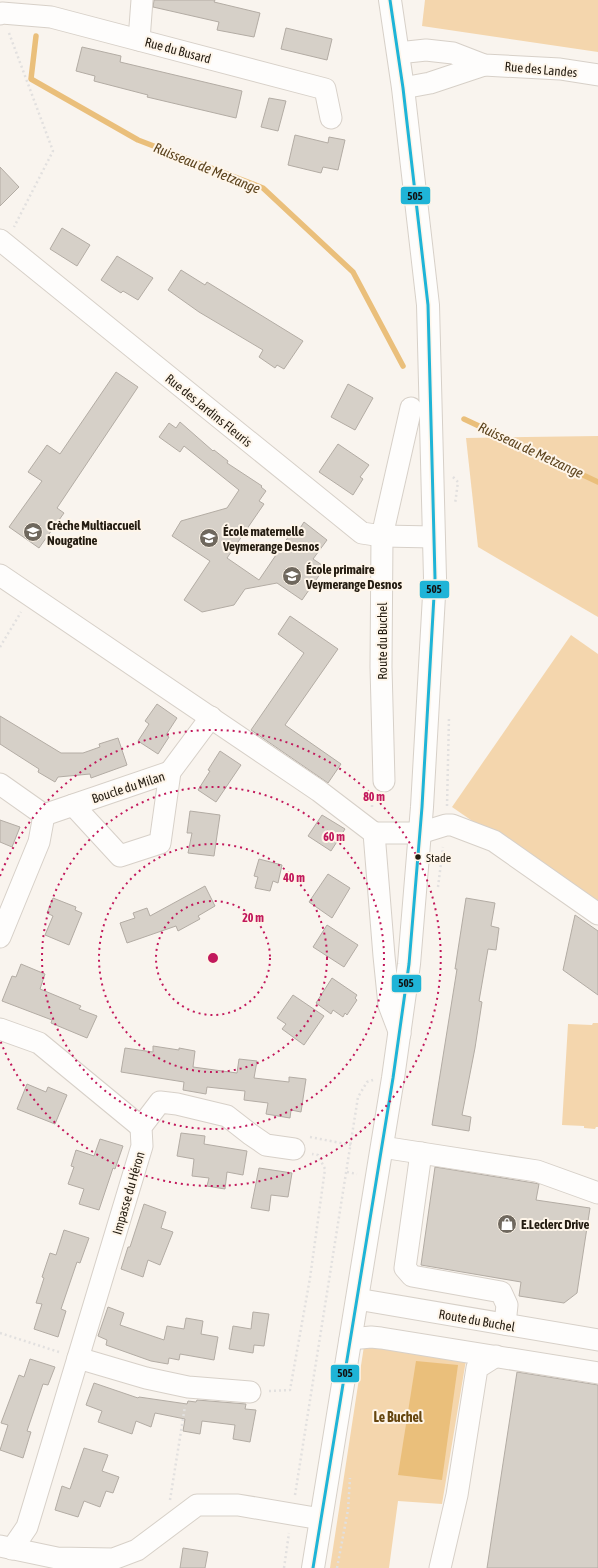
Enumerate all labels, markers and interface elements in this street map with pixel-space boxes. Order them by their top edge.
street label: Rue du Busard [143,34,213,66]
street label: Rue des Landes [504,59,578,80]
water label: Ruisseau de Metzange [151,139,263,197]
line badge: 505 [400,186,431,205]
text: 505 [407,190,423,202]
street label: Rue des Jardins Fleuris [162,371,255,450]
water label: Ruisseau de Metzange [476,419,586,481]
place label: Crèche Multiaccueil Nougatine [47,518,141,548]
school or university icon: Crèche Multiaccueil Nougatine [22,521,44,543]
place label: École maternelle Veymerange Desnos [222,524,319,554]
school or university icon: École maternelle Veymerange Desnos [198,527,220,549]
place label: École primaire Veymerange Desnos [305,562,402,592]
school or university icon: École primaire Veymerange Desnos [281,565,303,587]
line badge: 505 [419,580,450,599]
text: 505 [426,583,442,595]
street label: Route du Buchel [375,602,390,680]
street label: Boucle du Milan [90,769,167,806]
text: 80 m [363,790,385,804]
text: 60 m [323,830,345,844]
place label: Stade [426,851,451,865]
marker: Stade [413,852,423,862]
text: 40 m [282,871,305,885]
text: 20 m [242,911,264,925]
centre of rings [206,951,220,965]
line badge: 505 [391,974,422,993]
text: 505 [398,977,414,989]
street label: Impasse du Héron [109,1150,147,1236]
shop icon: E.Leclerc Drive [496,1213,518,1235]
place label: E.Leclerc Drive [521,1217,590,1232]
street label: Route du Buchel [438,1306,517,1335]
line badge: 505 [330,1364,360,1383]
text: 505 [337,1367,353,1379]
district label: Le Buchel [373,1409,423,1425]

